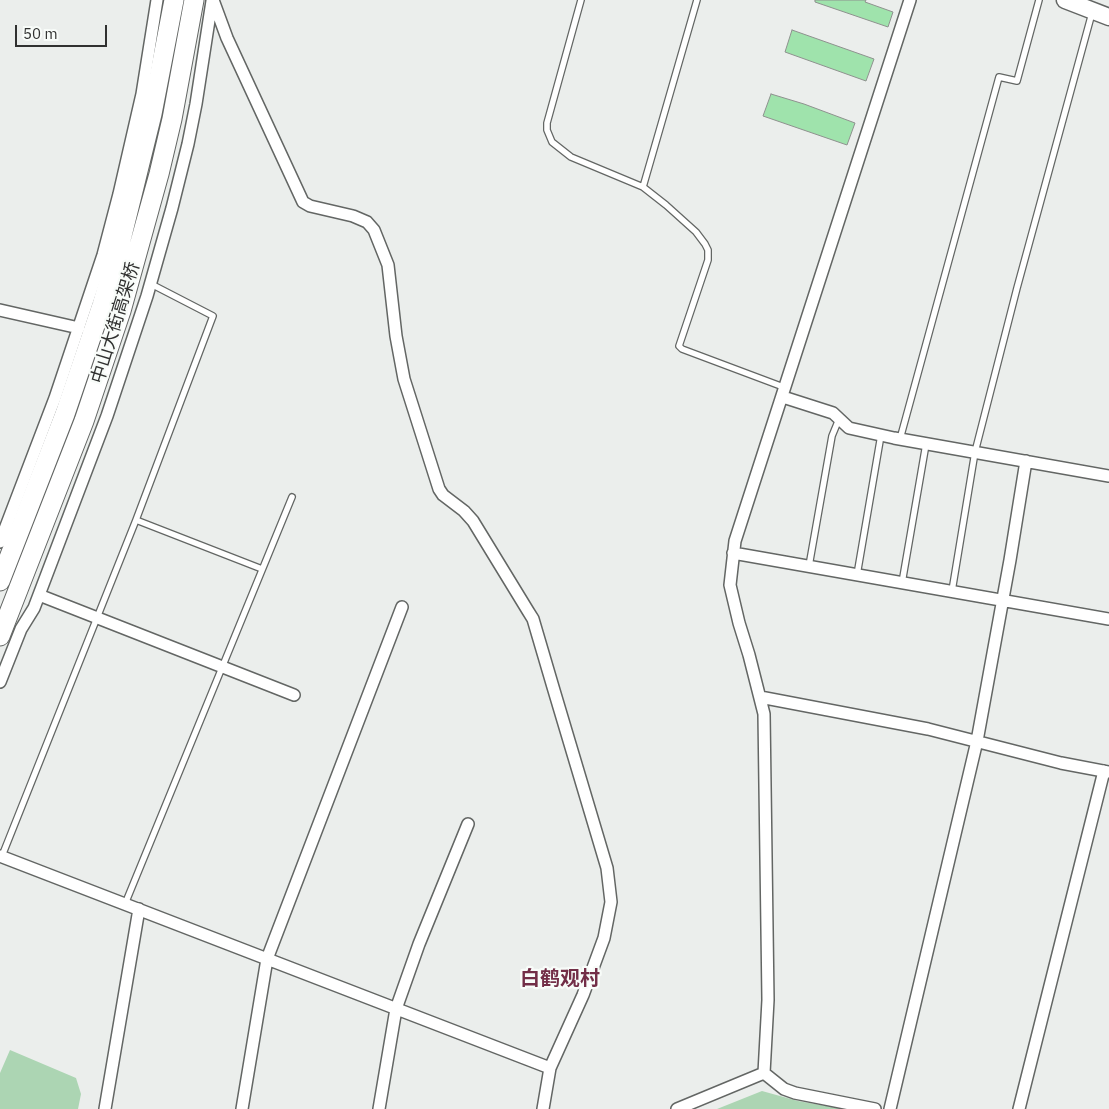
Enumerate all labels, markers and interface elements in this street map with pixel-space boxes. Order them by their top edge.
scale bar [18,15,110,47]
text: 50 m [23,24,58,43]
street label: 中山大街高架桥 [87,260,145,386]
district label: 白鹤观村 [520,967,600,991]

